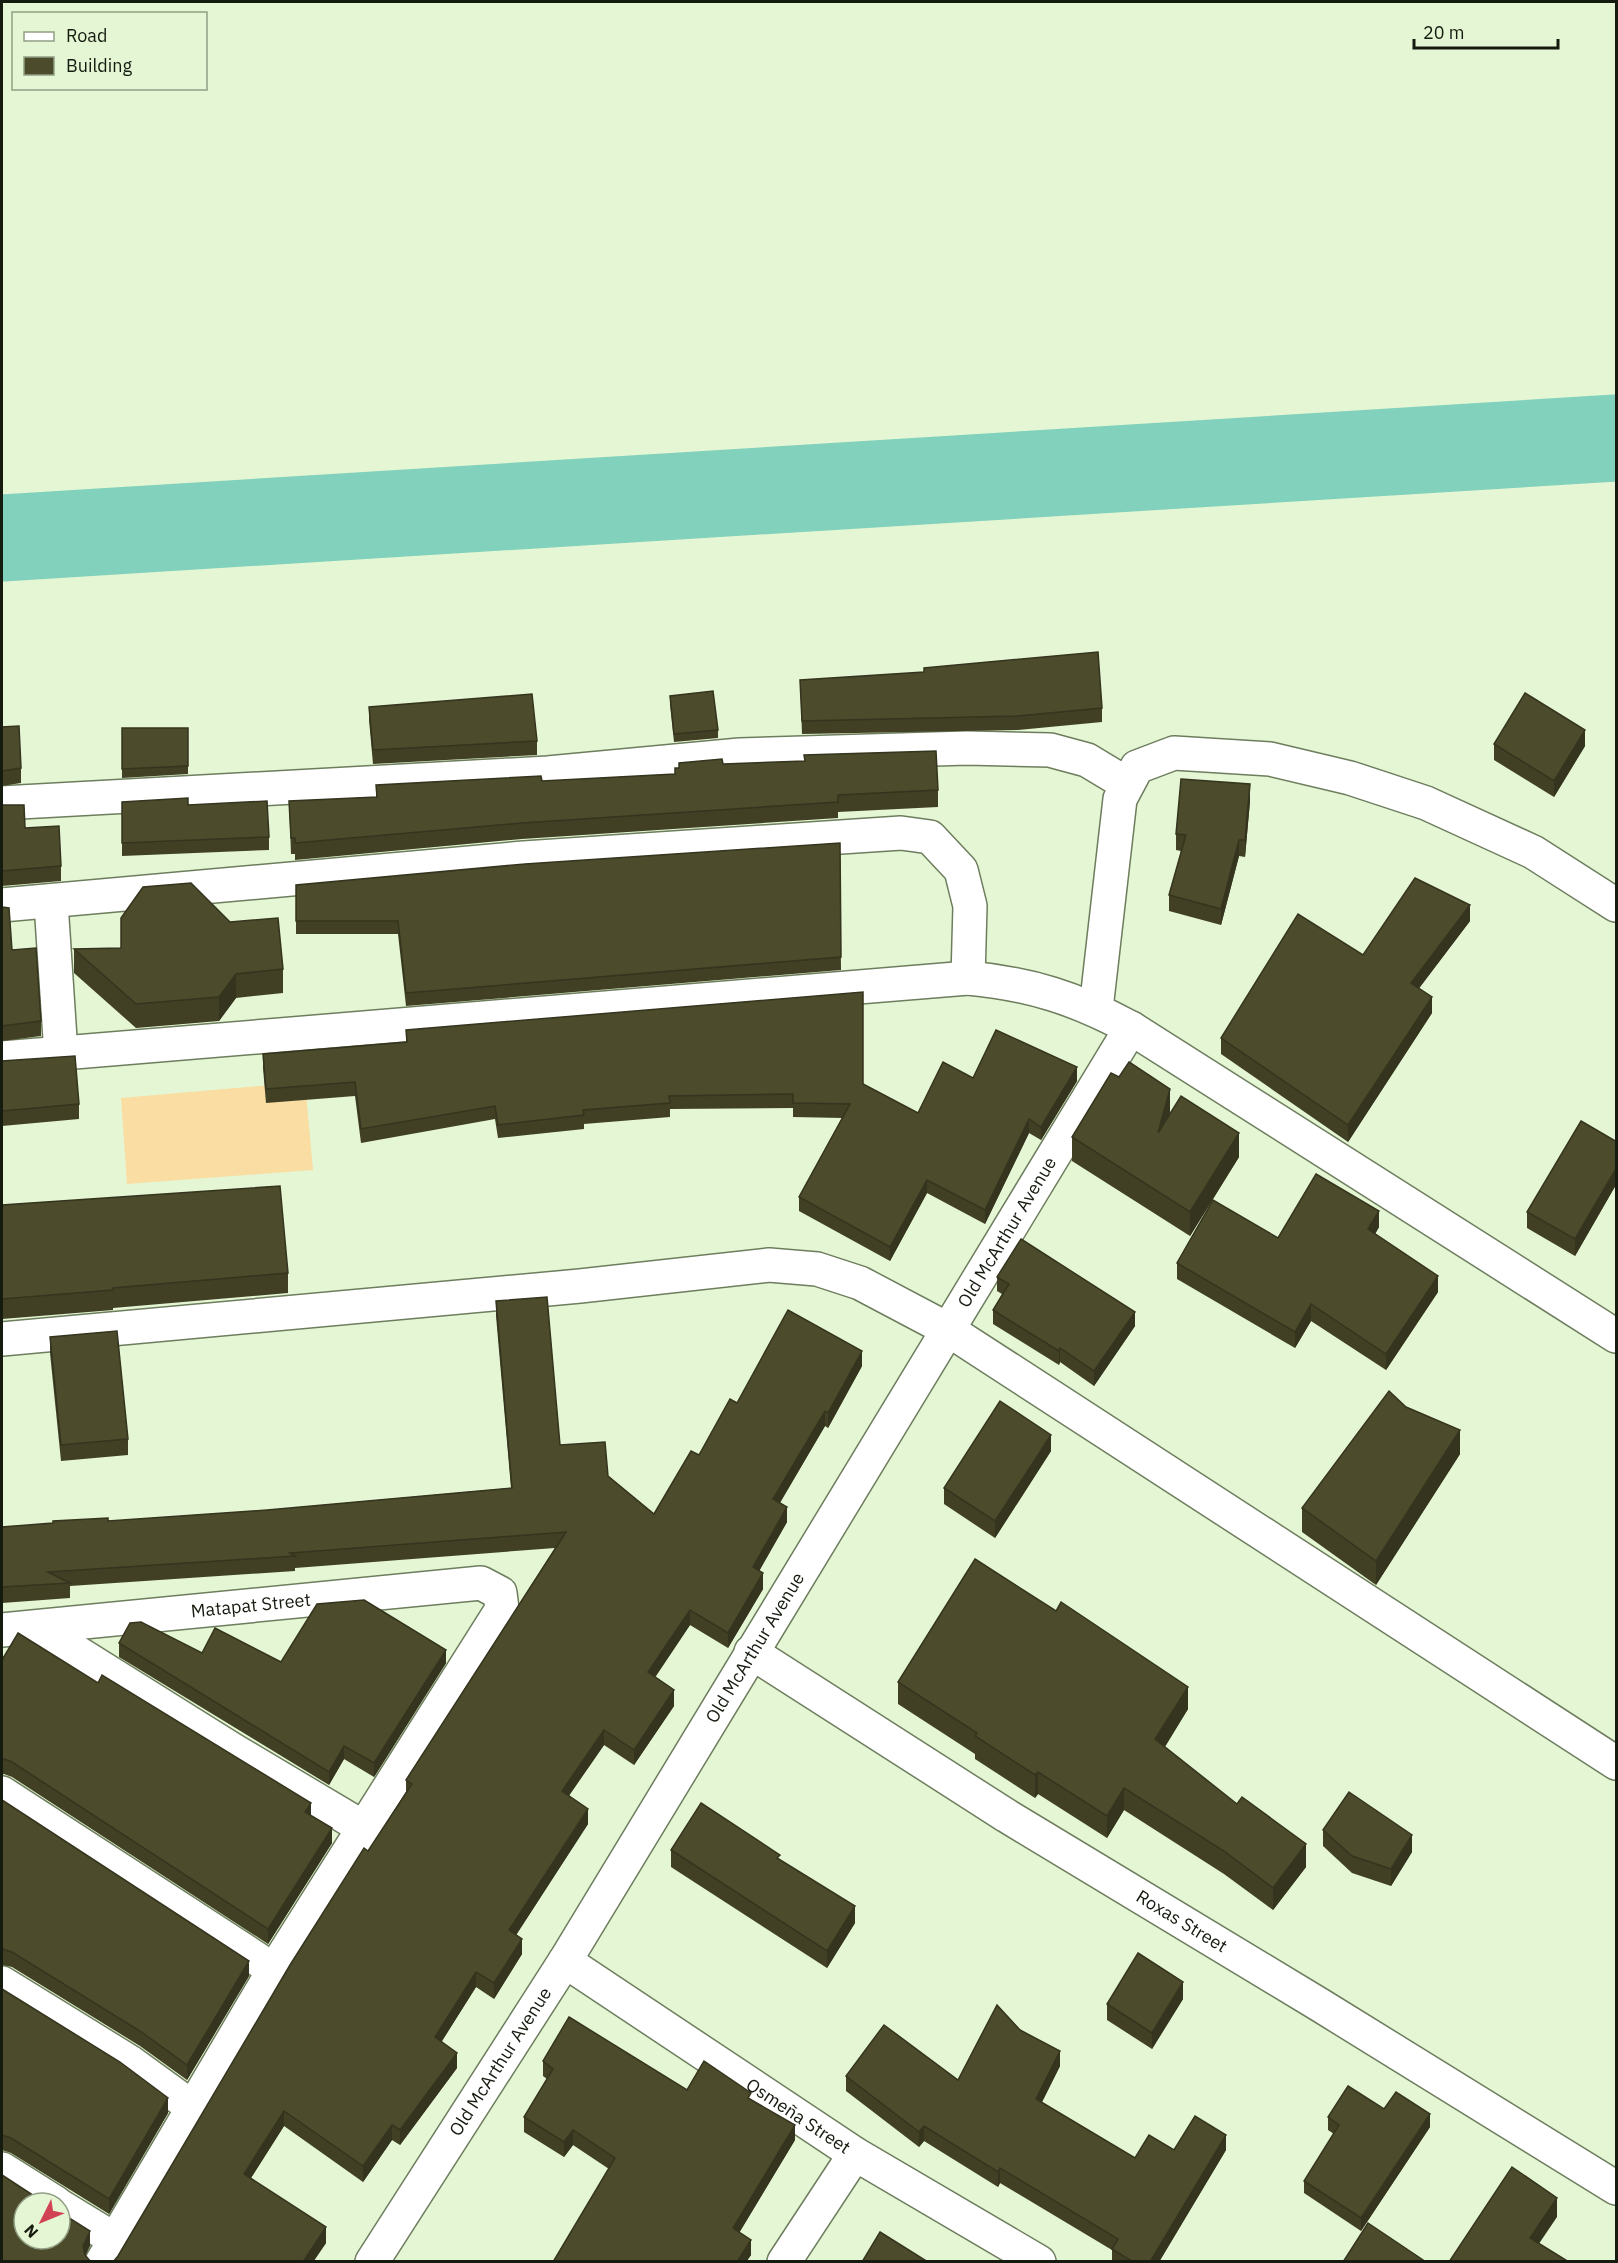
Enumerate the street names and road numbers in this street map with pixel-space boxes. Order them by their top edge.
street label: Old McArthur Avenue [952,1152,1061,1312]
street label: Old McArthur Avenue [700,1568,809,1727]
street label: Matapat Street [190,1588,312,1622]
street label: Roxas Street [1132,1885,1232,1957]
street label: Old McArthur Avenue [444,1983,556,2140]
street label: Osmeña Street [742,2073,855,2159]

